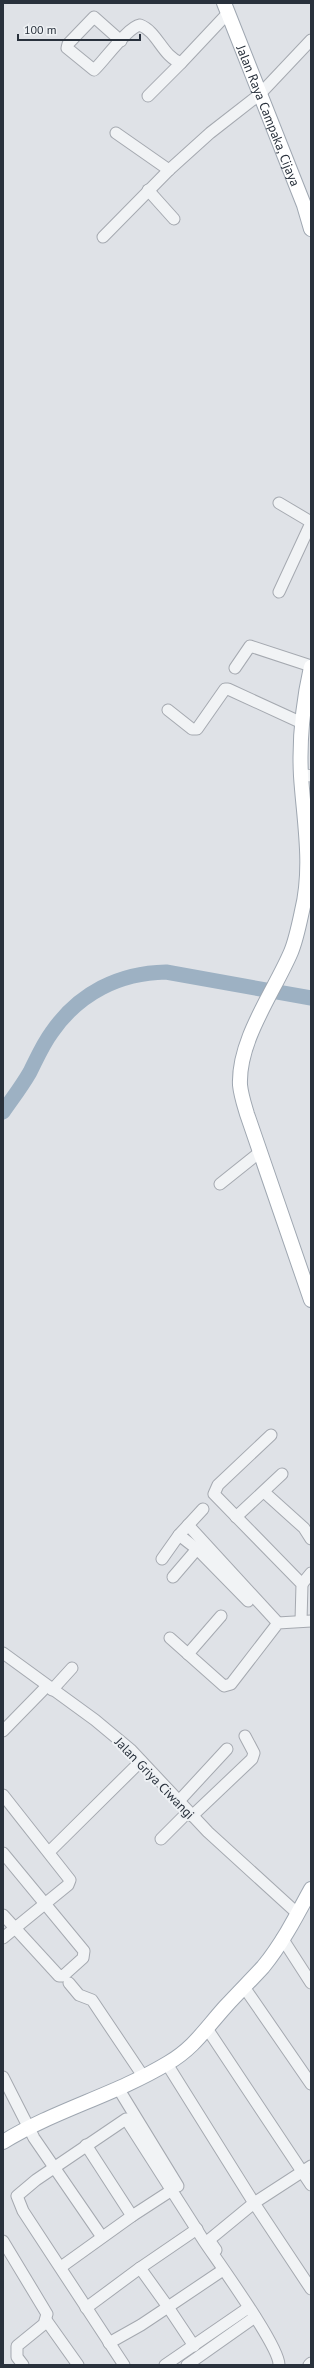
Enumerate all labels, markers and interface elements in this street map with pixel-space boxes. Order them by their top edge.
scale bar [18,16,140,42]
text: 100 m [24,22,57,37]
street label: Jalan Raya Campaka, Cijaya [232,42,304,189]
street label: Jalan Griya Ciwangi [111,1733,198,1823]

